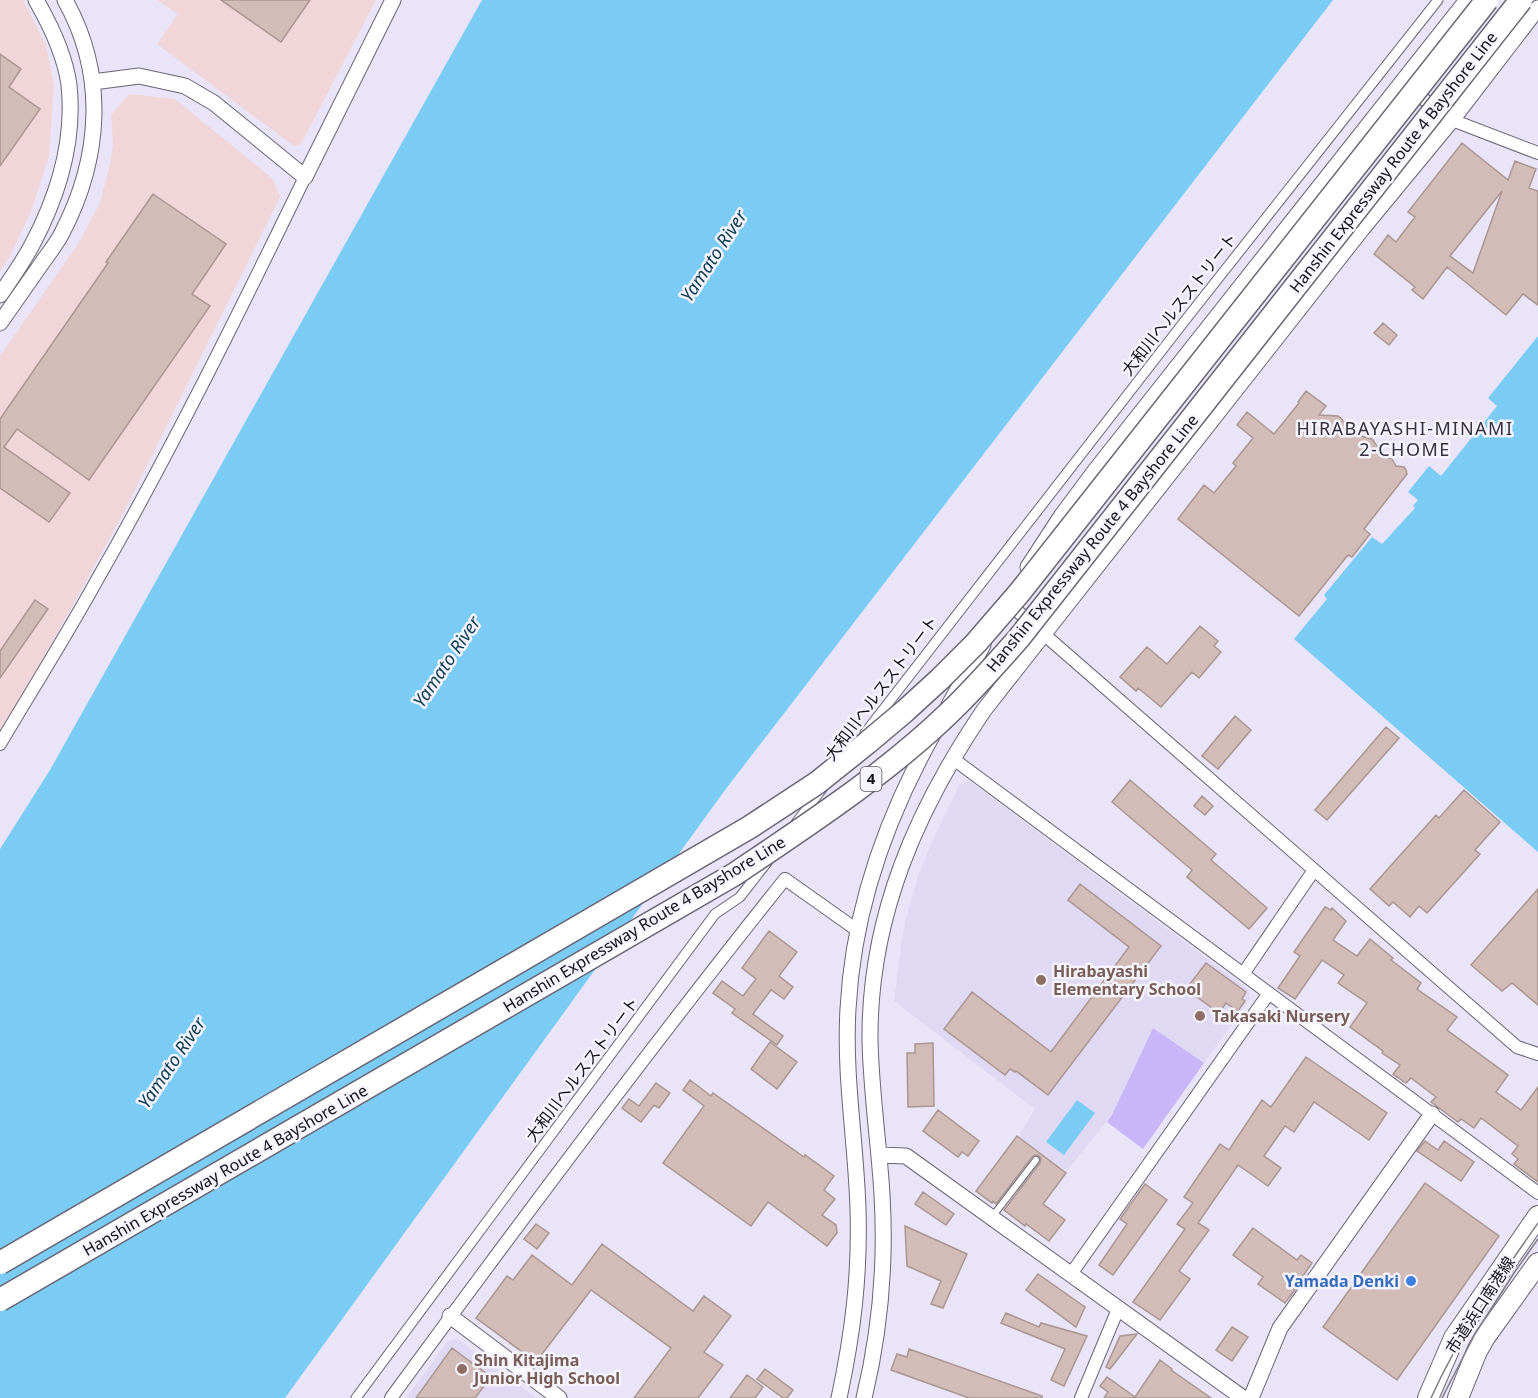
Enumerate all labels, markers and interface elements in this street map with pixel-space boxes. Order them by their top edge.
street label: Hanshin Expressway Route 4 Bayshore Line [1284,27,1502,297]
water label: Yamato River [675,204,752,306]
street label: 大和川ヘルスストリート [1116,228,1242,380]
street label: Hanshin Expressway Route 4 Bayshore Line [981,410,1203,676]
district label: HIRABAYASHI-MINAMI 2-CHOME [1296,416,1514,461]
water label: Yamato River [407,611,486,712]
street label: 大和川ヘルスストリート [819,611,943,765]
road number: 4 [860,767,882,791]
street label: Hanshin Expressway Route 4 Bayshore Line [499,831,789,1017]
place label: Hirabayashi Elementary School [1053,960,1201,1000]
marker: Hirabayashi Elementary School [1034,973,1048,987]
street label: 大和川ヘルスストリート [520,992,644,1146]
place label: Takasaki Nursery [1212,1005,1351,1027]
marker: Takasaki Nursery [1193,1009,1207,1023]
water label: Yamato River [132,1012,211,1113]
street label: Hanshin Expressway Route 4 Bayshore Line [79,1079,371,1261]
street label: 市道浜口南港線 [1440,1252,1520,1358]
place label: Yamada Denki [1285,1270,1399,1292]
marker: Yamada Denki [1404,1274,1418,1288]
place label: Shin Kitajima Junior High School [472,1349,620,1389]
marker: Shin Kitajima Junior High School [455,1362,469,1376]

